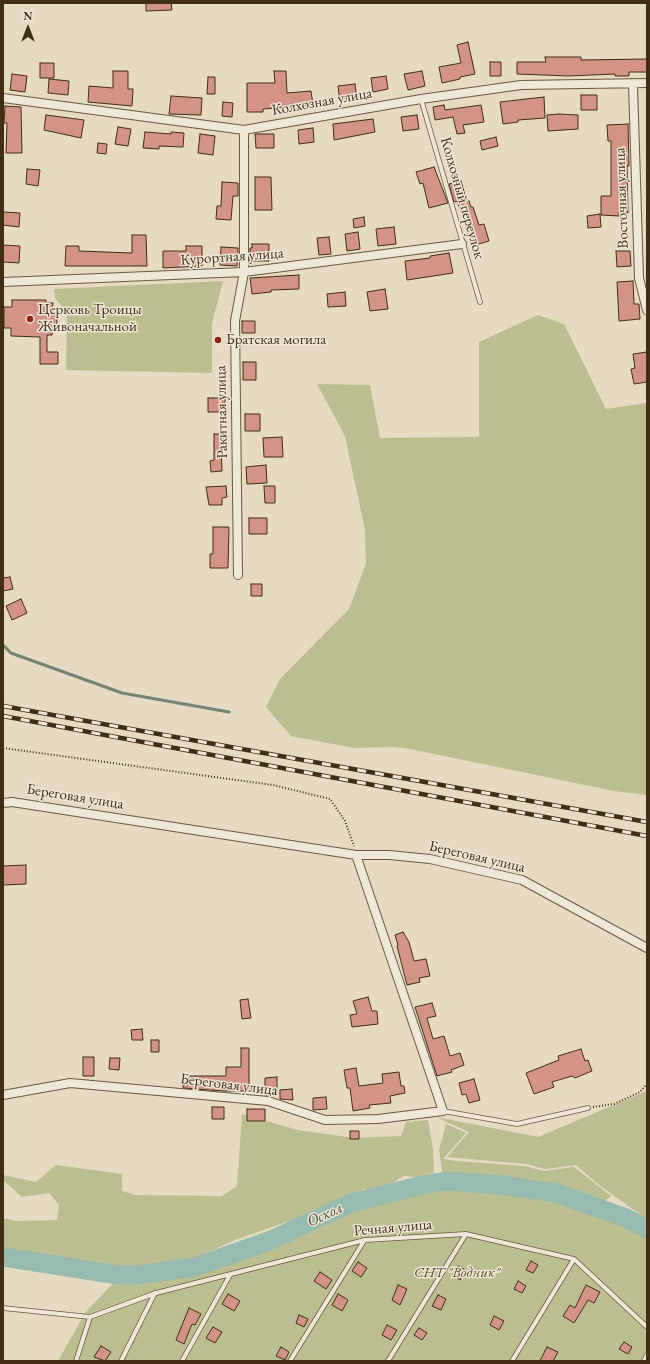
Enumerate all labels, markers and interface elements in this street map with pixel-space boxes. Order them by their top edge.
north arrow [8,8,48,48]
text: N [24,9,32,23]
street label: Колхозная улица [271,84,373,120]
street label: Колхозный переулок [436,135,488,261]
street label: Восточная улица [611,147,633,249]
street label: Курортная улица [180,244,284,270]
place label: Церковь Троицы Живоначальной [38,301,142,336]
marker: Церковь Троицы Живоначальной [25,314,35,324]
place label: Братская могила [226,331,326,349]
marker: Братская могила [213,335,223,345]
street label: Ракитная улица [212,365,232,459]
street label: Береговая улица [25,780,125,814]
street label: Береговая улица [427,837,527,877]
street label: Береговая улица [179,1070,279,1100]
water label: Оскол [304,1198,346,1232]
street label: Речная улица [353,1216,433,1240]
park label: СНТ "Водник" [414,1264,500,1282]

